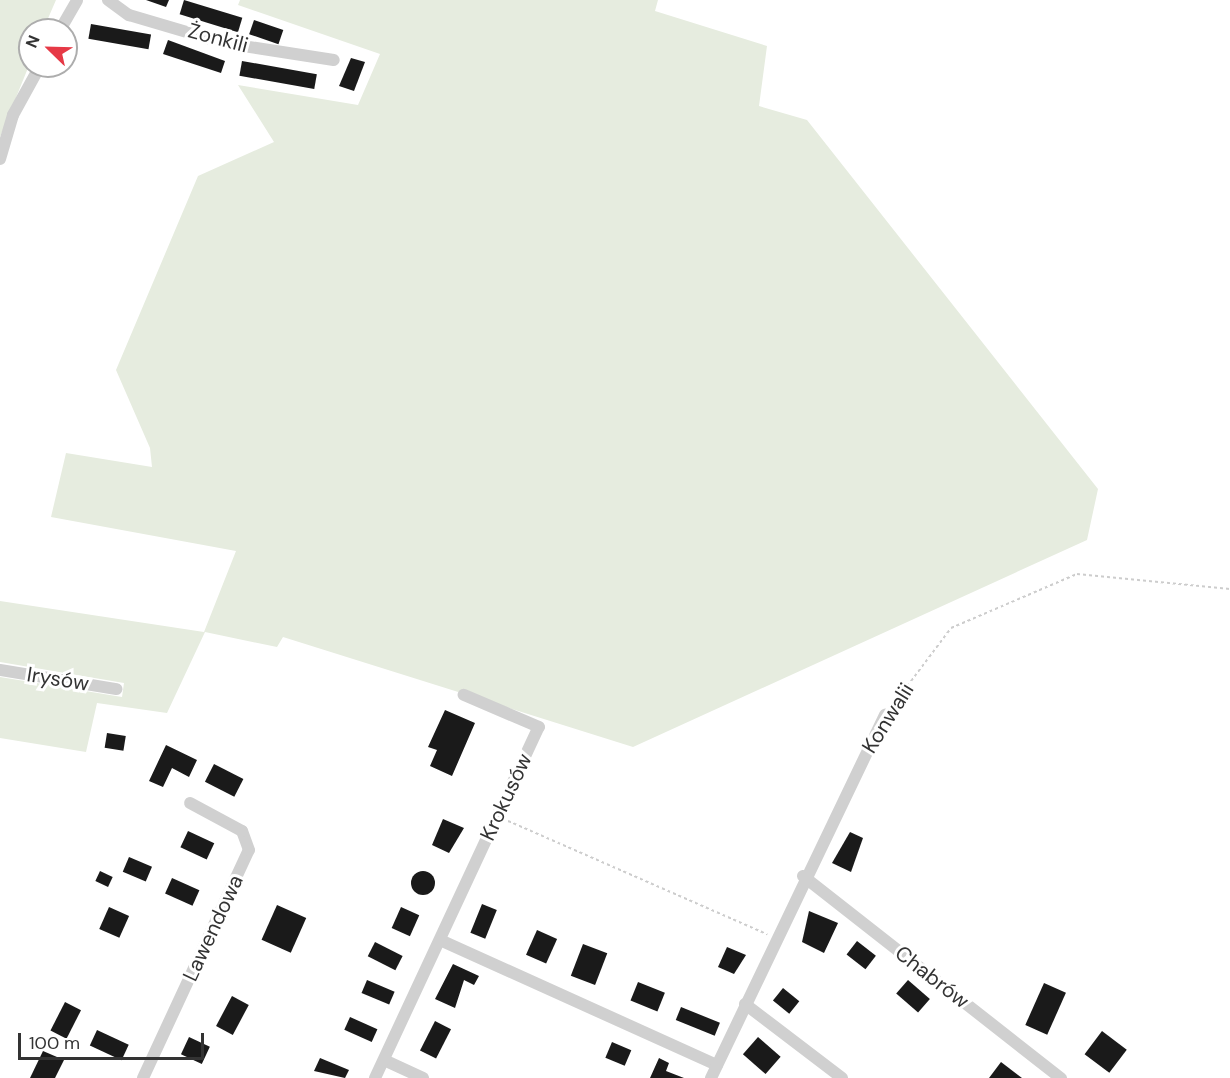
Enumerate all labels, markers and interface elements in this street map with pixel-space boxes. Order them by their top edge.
north arrow [18,18,78,78]
street label: Żonkili [185,18,251,58]
text: N [21,32,45,51]
street label: Irysów [25,662,91,696]
street label: Konwalii [857,678,919,758]
street label: Krokusów [475,749,537,845]
street label: Lawendowa [177,871,249,985]
street label: Chabrów [890,940,974,1014]
scale bar [21,1021,207,1059]
text: 100 m [29,1031,80,1055]

